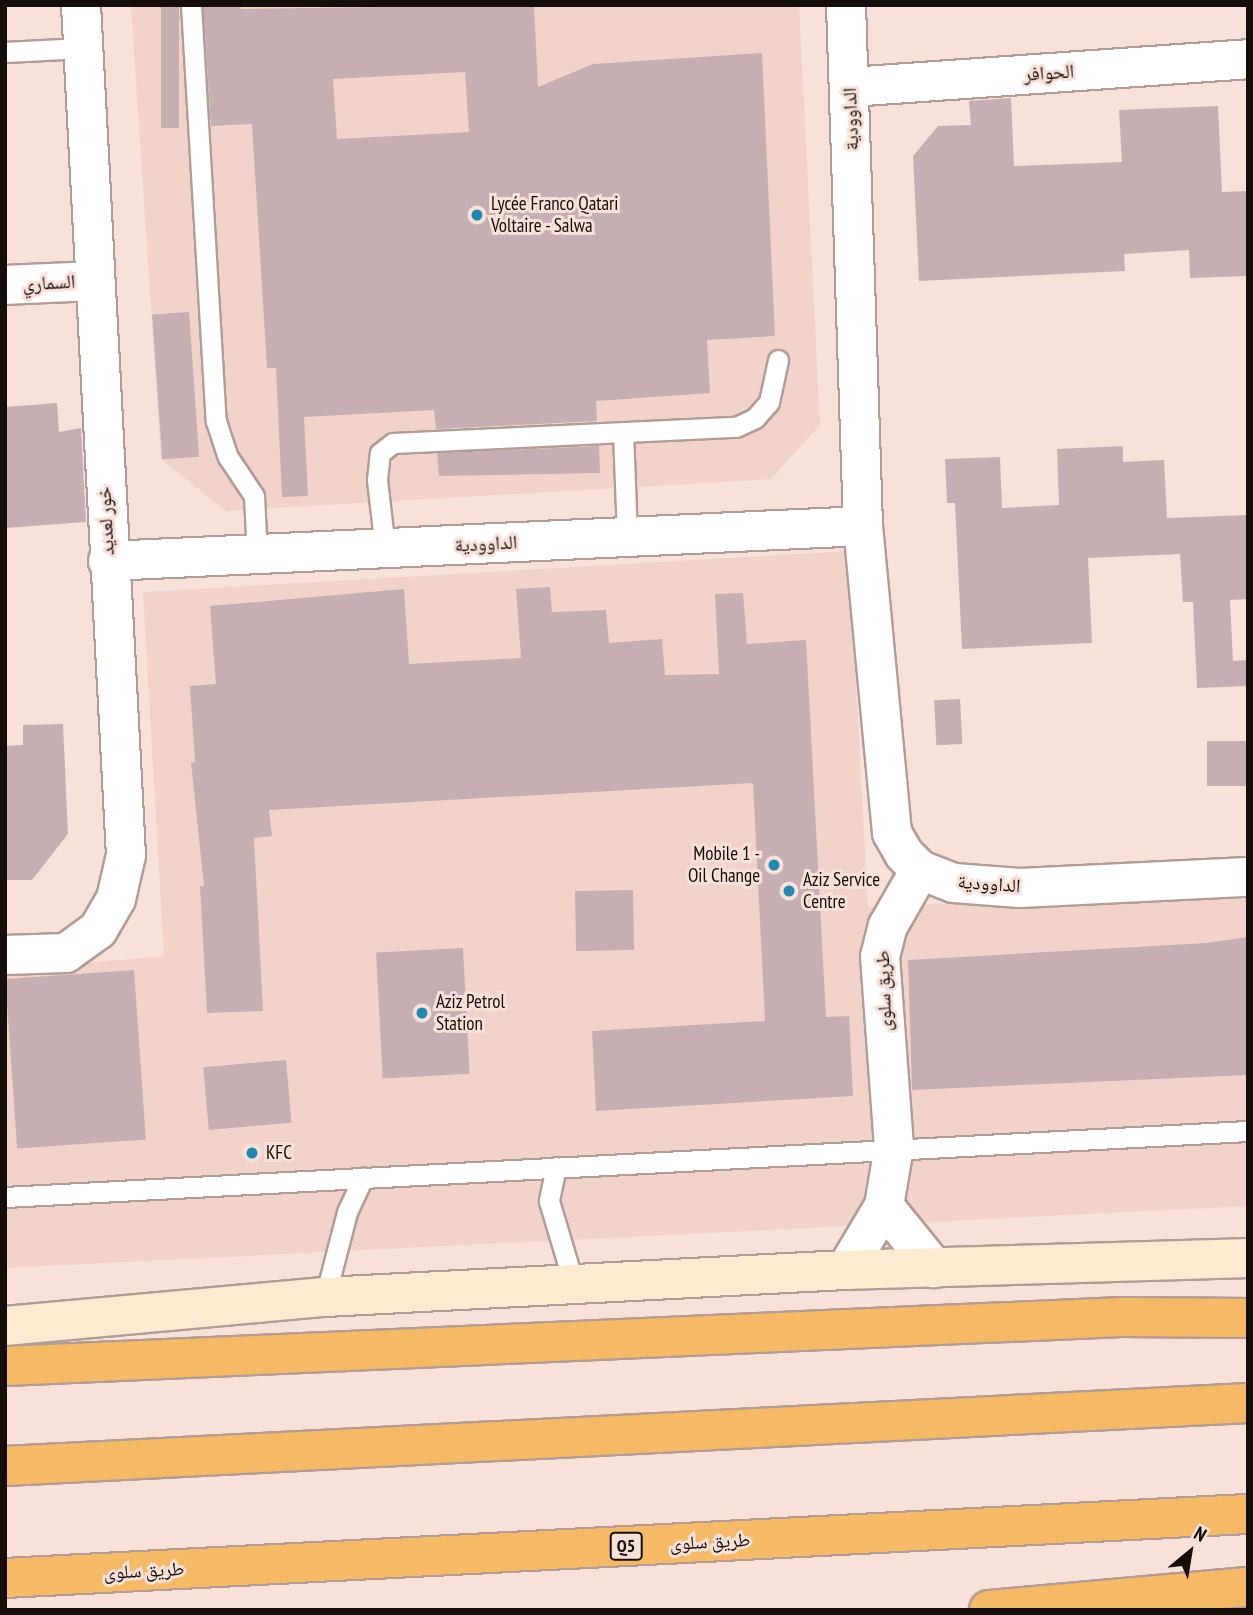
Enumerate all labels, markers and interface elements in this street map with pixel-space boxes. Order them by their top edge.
street label: الحوافر [1023,60,1075,86]
street label: الداوودية [839,87,863,151]
place label: Lycée Franco Qatari Voltaire - Salwa [491,193,618,237]
marker: Lycée Franco Qatari Voltaire - Salwa [469,207,485,223]
street label: السماري [22,270,76,296]
street label: خور لعديد [93,486,119,556]
street label: الداوودية [454,531,518,557]
place label: Mobile 1 - Oil Change [688,843,760,887]
marker: Mobile 1 - Oil Change [766,857,782,873]
place label: Aziz Service Centre [803,869,880,913]
street label: الداوودية [957,870,1021,898]
marker: Aziz Service Centre [781,883,797,899]
street label: طريق سلوى [871,950,897,1032]
place label: Aziz Petrol Station [436,991,505,1035]
marker: Aziz Petrol Station [414,1005,430,1021]
place label: KFC [266,1142,292,1164]
marker: KFC [244,1145,260,1161]
north arrow [1155,1517,1225,1587]
text: N [1190,1521,1211,1547]
street label: طريق سلوى [669,1529,751,1555]
road number: Q5 [608,1532,644,1560]
street label: طريق سلوى [103,1558,185,1584]

